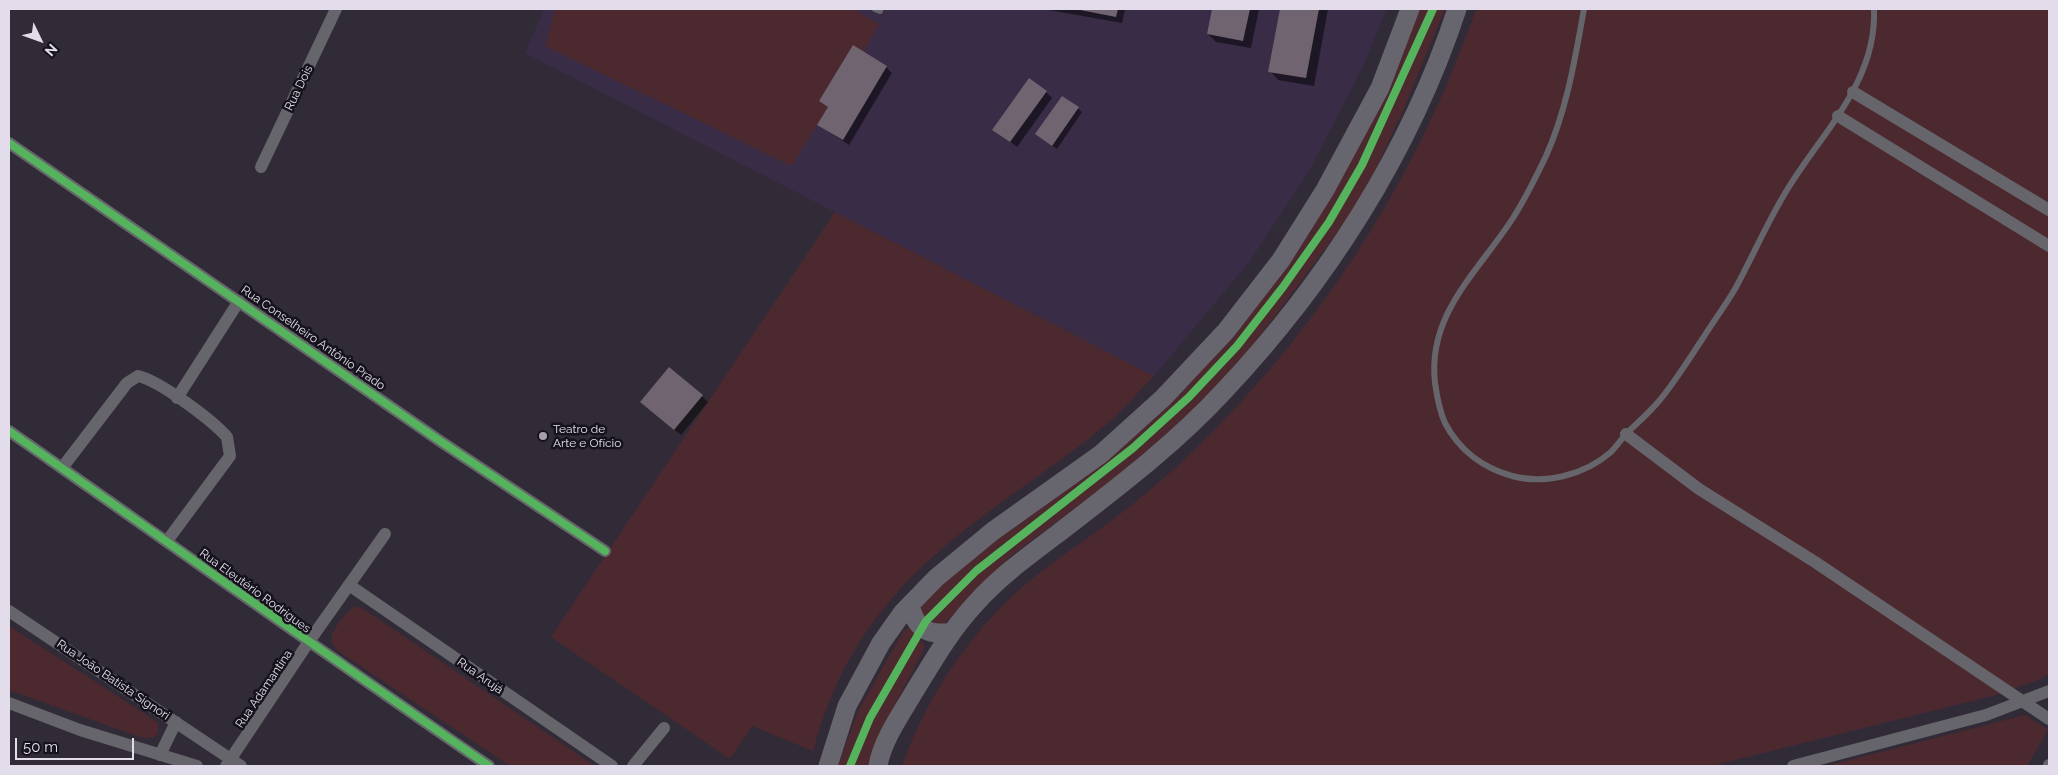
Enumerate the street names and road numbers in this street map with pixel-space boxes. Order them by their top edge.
street label: Rua Dois [282,63,316,113]
street label: Rua Conselheiro Antônio Prado [238,283,388,393]
street label: Rua Eleutério Rodrigues [197,546,313,636]
street label: Rua João Batista Signori [54,637,172,723]
street label: Rua Adamantina [233,647,295,731]
street label: Rua Arujá [454,655,506,697]

